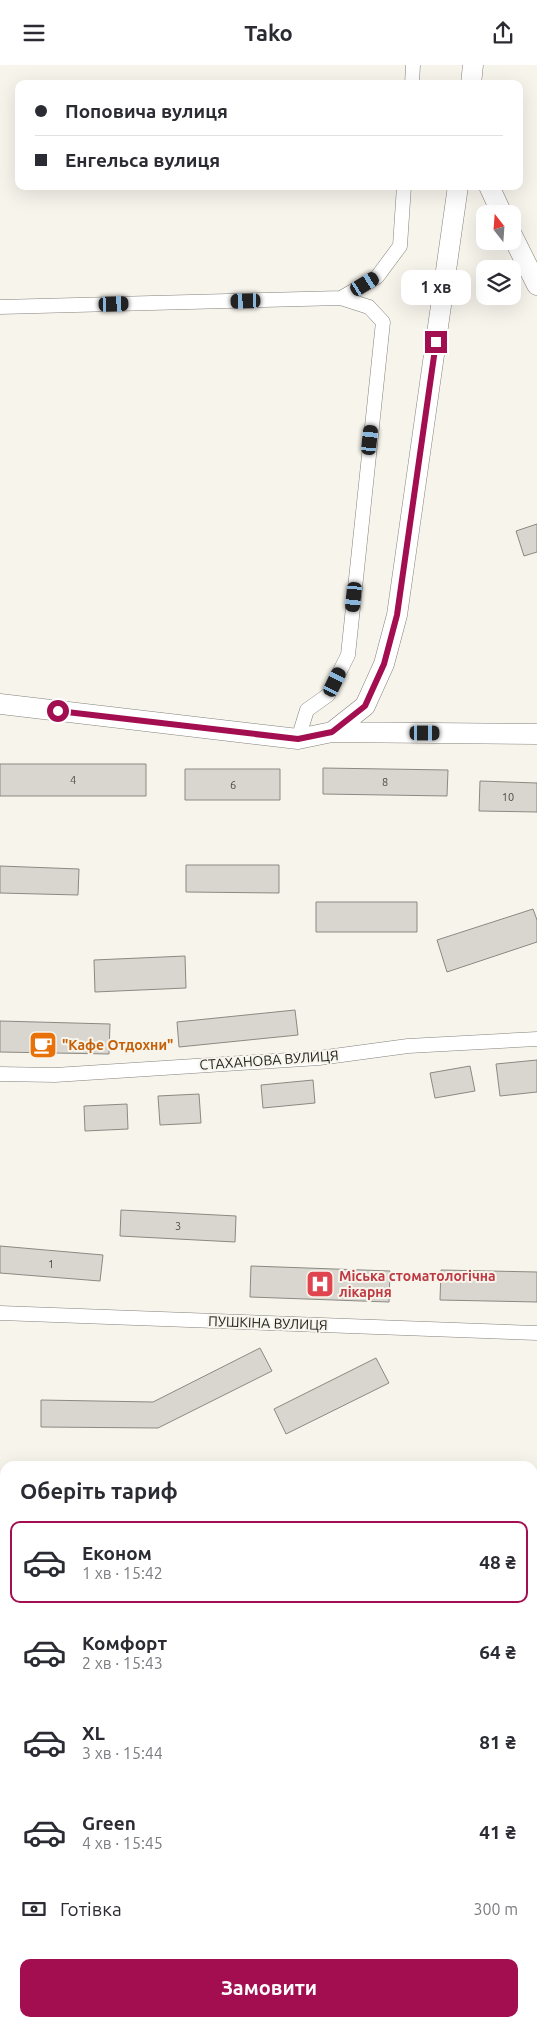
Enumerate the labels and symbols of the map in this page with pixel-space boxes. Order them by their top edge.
north arrow [476,205,521,250]
callout: 1 хв [401,269,471,305]
car [348,270,381,298]
car [230,293,261,309]
car [98,296,129,312]
route end [425,331,447,353]
car [360,424,379,456]
car [344,581,363,613]
car [321,665,348,699]
route start [47,700,69,722]
car [410,726,440,741]
house number: 4 [70,774,76,786]
house number: 8 [382,776,388,788]
house number: 6 [230,779,236,791]
house number: 10 [502,791,514,803]
cafe icon: "Кафе Отдохни" [28,1030,58,1060]
place label: "Кафе Отдохни" [62,1037,173,1053]
street label: СТАХАНОВА ВУЛИЦЯ [199,1047,339,1073]
house number: 3 [175,1220,181,1232]
house number: 1 [48,1258,54,1270]
place label: Міська стоматологічна лікарня [339,1268,496,1300]
hospital icon: Міська стоматологічна лікарня [305,1269,335,1299]
street label: ПУШКІНА ВУЛИЦЯ [208,1313,328,1333]

